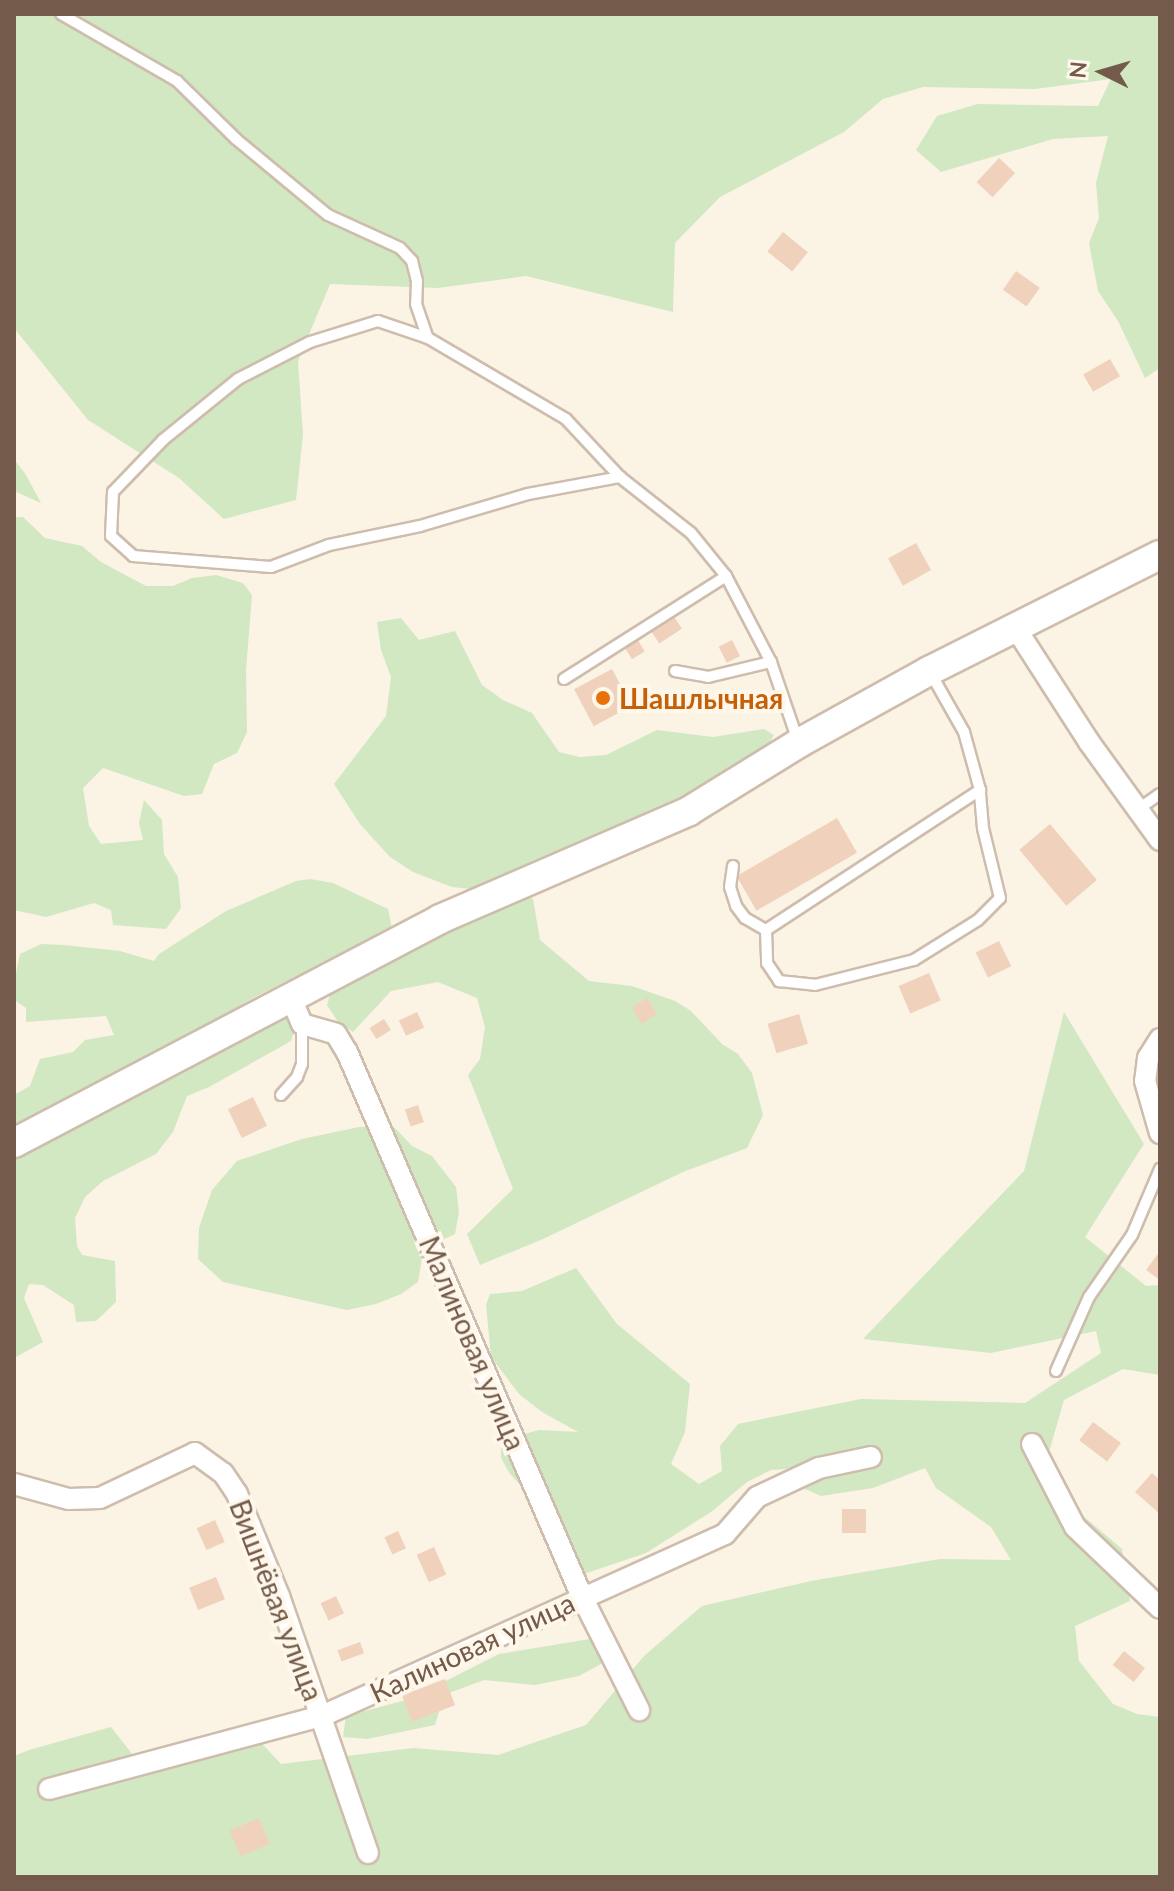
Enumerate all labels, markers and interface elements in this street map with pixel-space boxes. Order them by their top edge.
north arrow [1062,32,1142,112]
text: N [1063,60,1092,79]
place label: Шашлычная [619,681,783,715]
marker: Шашлычная [594,689,612,707]
street label: Малиновая улица [413,1231,533,1455]
street label: Вишнёвая улица [223,1495,331,1705]
street label: Калиновая улица [364,1585,580,1709]

